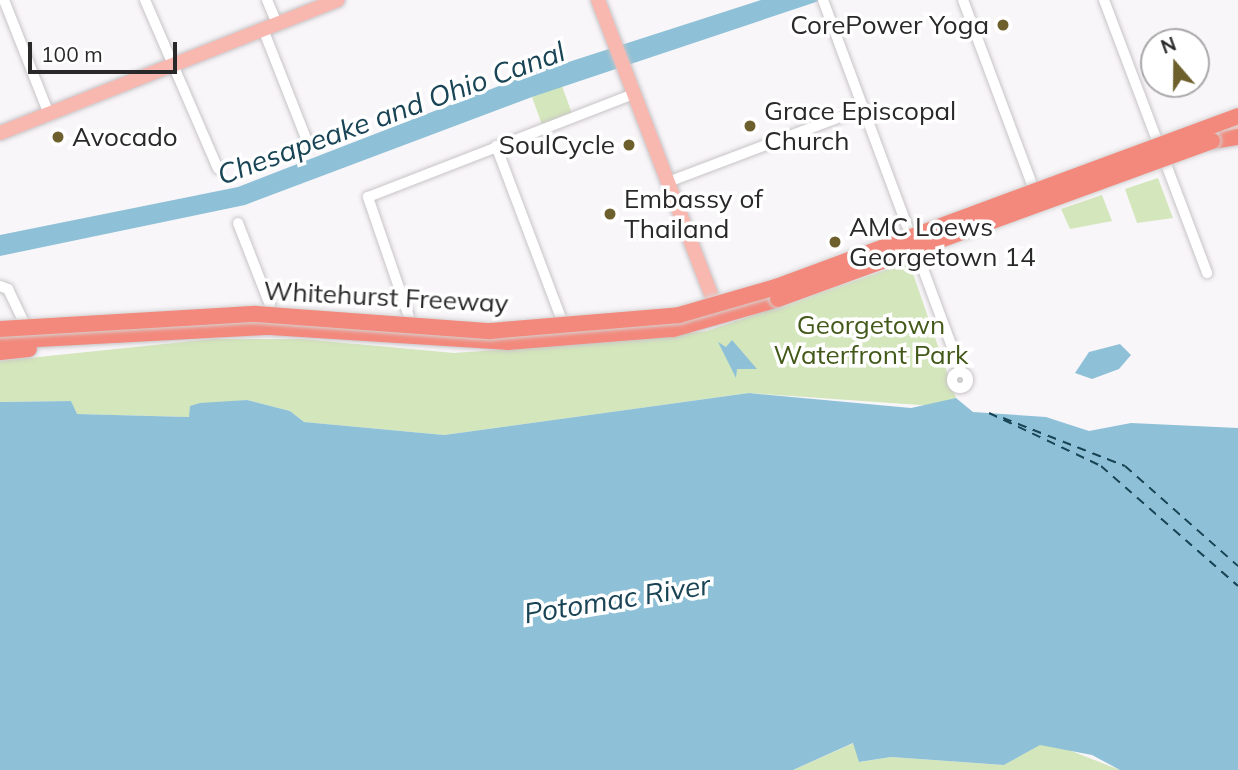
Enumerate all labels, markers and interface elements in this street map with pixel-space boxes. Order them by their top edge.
place label: CorePower Yoga [790,9,989,41]
marker: CorePower Yoga [995,17,1011,33]
scale bar [32,28,180,72]
north arrow [1140,28,1210,98]
text: N [1158,31,1179,59]
water label: Chesapeake and Ohio Canal [213,34,569,192]
text: 100 m [41,41,103,67]
place label: Grace Episcopal Church [764,95,956,156]
marker: Grace Episcopal Church [742,118,758,134]
place label: Avocado [72,121,178,153]
marker: Avocado [50,129,66,145]
place label: SoulCycle [499,129,615,161]
marker: SoulCycle [621,137,637,153]
place label: Embassy of Thailand [624,183,763,244]
marker: Embassy of Thailand [602,206,618,222]
place label: AMC Loews Georgetown 14 [849,211,1036,272]
marker: AMC Loews Georgetown 14 [827,234,843,250]
street label: Whitehurst Freeway [263,275,509,319]
park label: Georgetown Waterfront Park [773,309,969,370]
water label: Potomac River [522,568,712,630]

